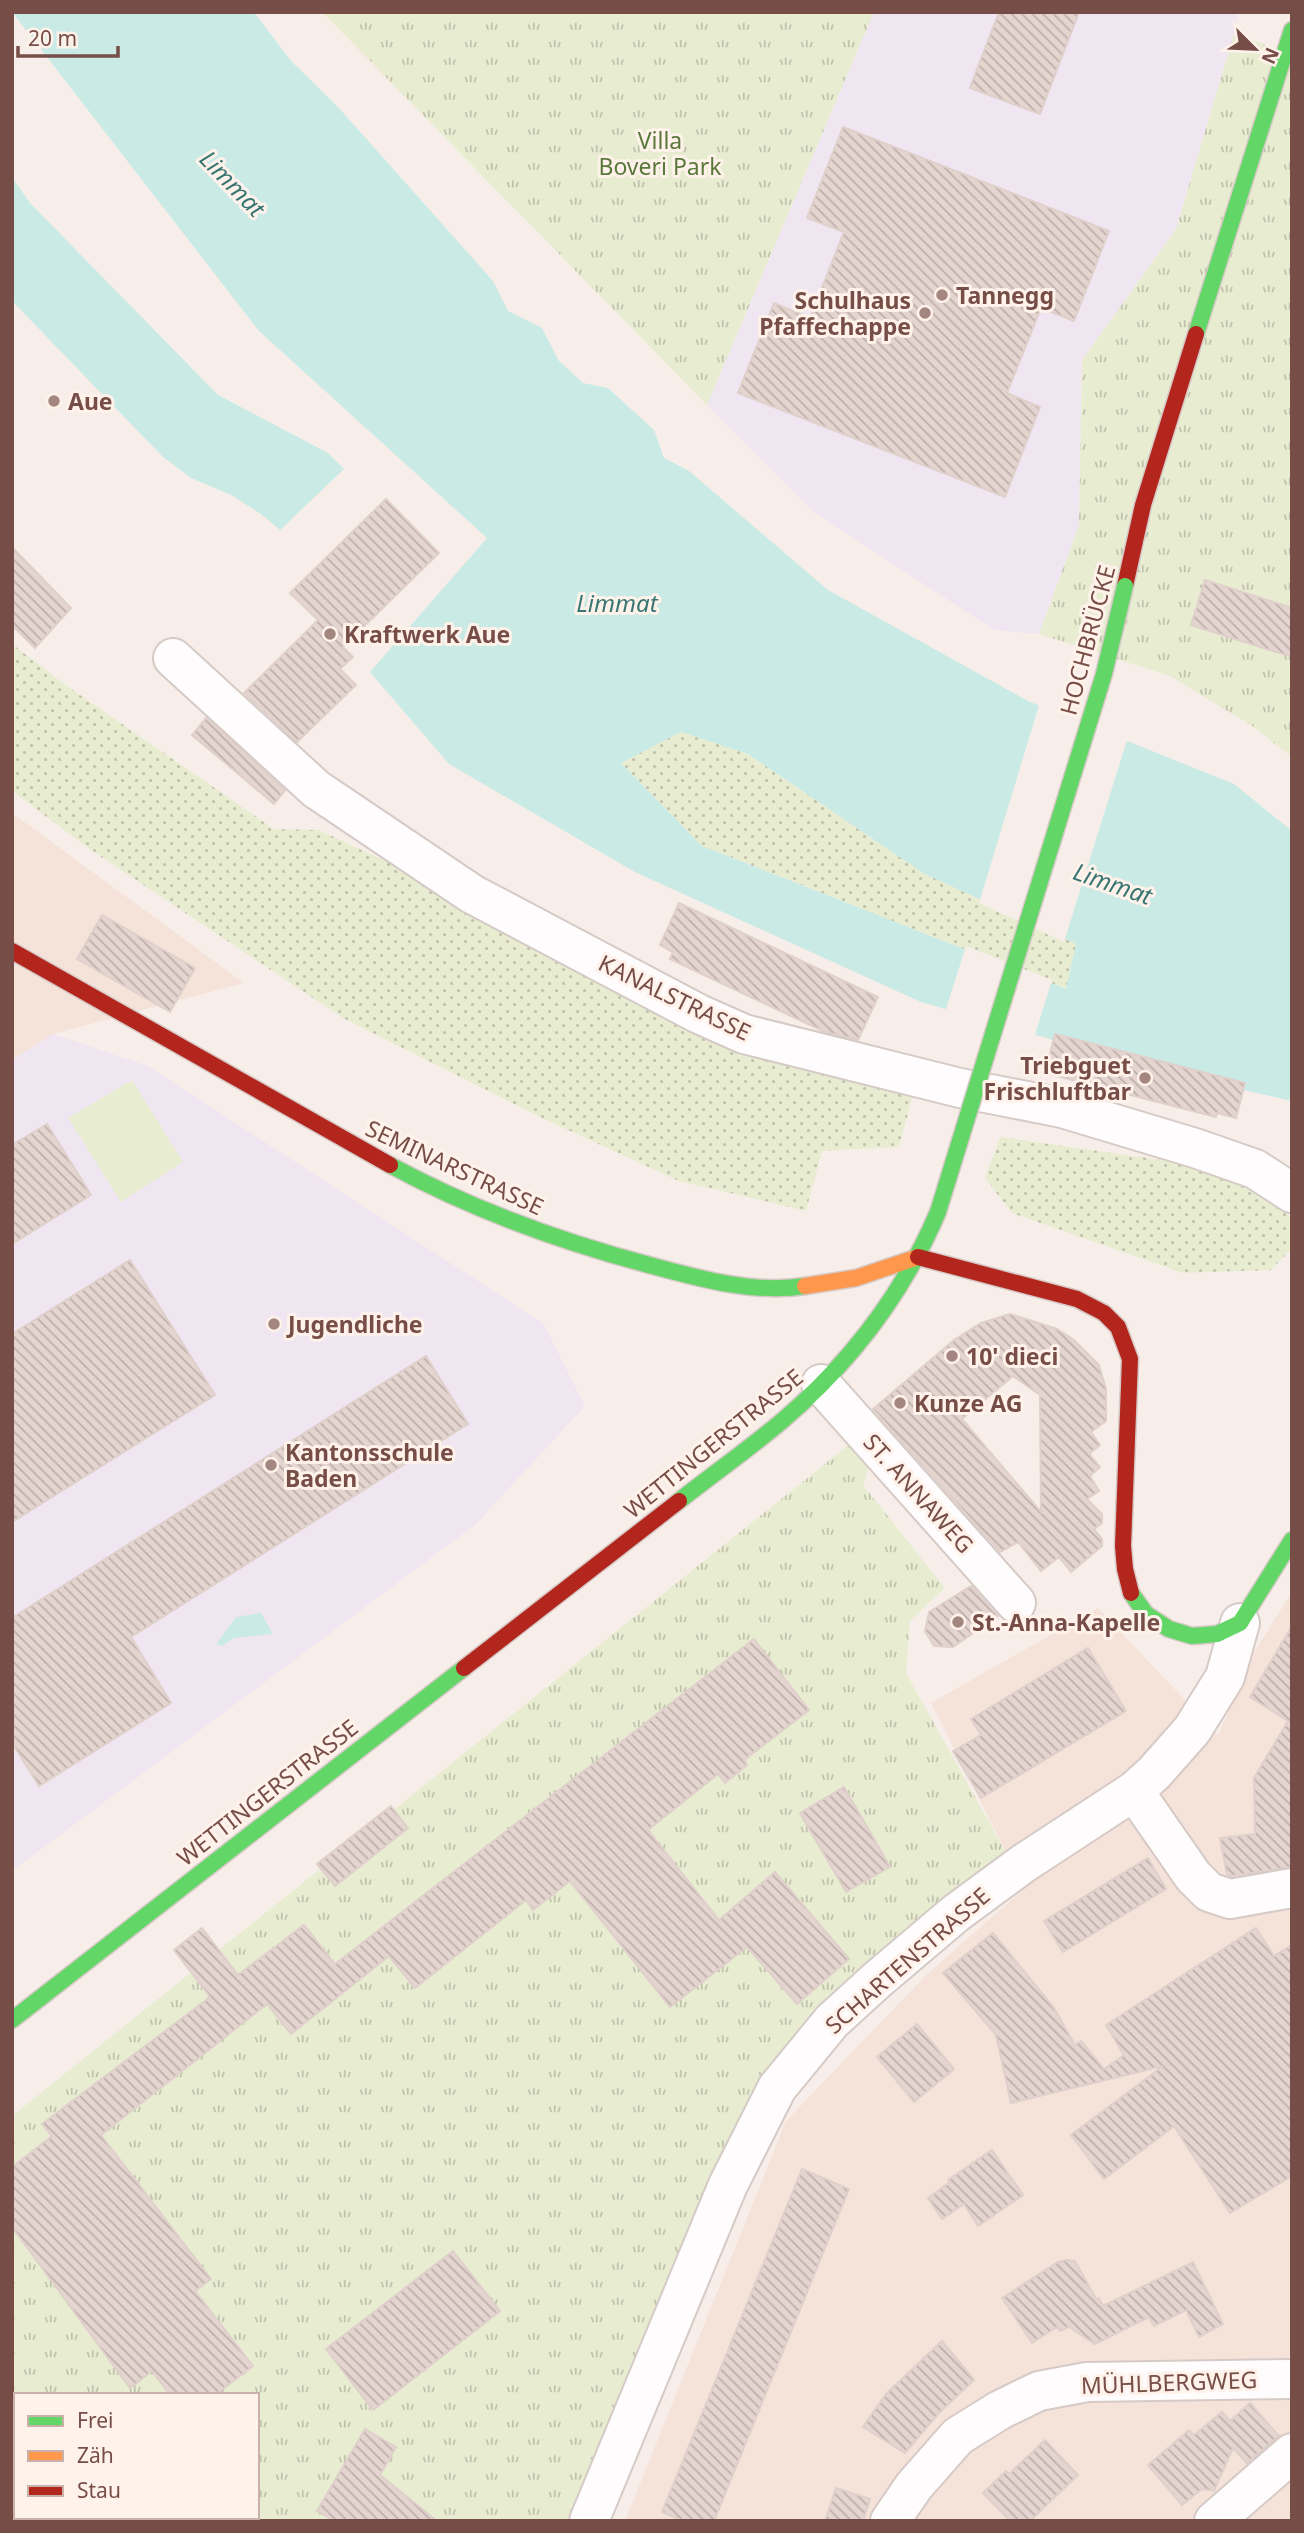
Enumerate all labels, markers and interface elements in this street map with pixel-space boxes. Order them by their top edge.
scale bar [18,14,117,58]
north arrow [1220,14,1290,84]
text: 20 m [28,24,77,52]
text: N [1256,44,1286,68]
park label: Villa Boveri Park [598,124,722,182]
water label: Limmat [193,142,274,224]
place label: Tannegg [956,279,1054,311]
place label: Schulhaus Pfaffechappe [759,284,911,342]
marker: Tannegg [934,287,950,303]
marker: Schulhaus Pfaffechappe [917,305,933,321]
place label: Aue [68,385,113,417]
marker: Aue [46,393,62,409]
street label: HOCHBRÜCKE [1052,561,1122,719]
water label: Limmat [576,586,659,619]
place label: Kraftwerk Aue [344,618,510,650]
marker: Kraftwerk Aue [322,626,338,642]
water label: Limmat [1069,854,1158,912]
street label: KANALSTRASSE [594,946,756,1048]
place label: Triebguet Frischluftbar [984,1049,1131,1107]
marker: Triebguet Frischluftbar [1137,1070,1153,1086]
street label: SEMINARSTRASSE [361,1112,549,1222]
place label: Jugendliche [286,1308,423,1340]
marker: Jugendliche [266,1316,282,1332]
place label: 10' dieci [966,1340,1058,1372]
marker: 10' dieci [944,1348,960,1364]
street label: WETTINGERSTRASSE [617,1361,809,1525]
place label: Kunze AG [914,1387,1022,1419]
marker: Kunze AG [892,1395,908,1411]
street label: ST. ANNAWEG [857,1426,981,1560]
place label: Kantonsschule Baden [285,1436,454,1494]
marker: Kantonsschule Baden [263,1457,279,1473]
place label: St.-Anna-Kapelle [972,1606,1160,1638]
marker: St.-Anna-Kapelle [950,1614,966,1630]
street label: WETTINGERSTRASSE [170,1711,364,1873]
street label: SCHARTENSTRASSE [818,1879,996,2041]
street label: MÜHLBERGWEG [1080,2363,1258,2401]
legend [14,2393,259,2519]
text: Frei [77,2406,113,2434]
text: Zäh [77,2441,114,2469]
text: Stau [77,2476,121,2504]

